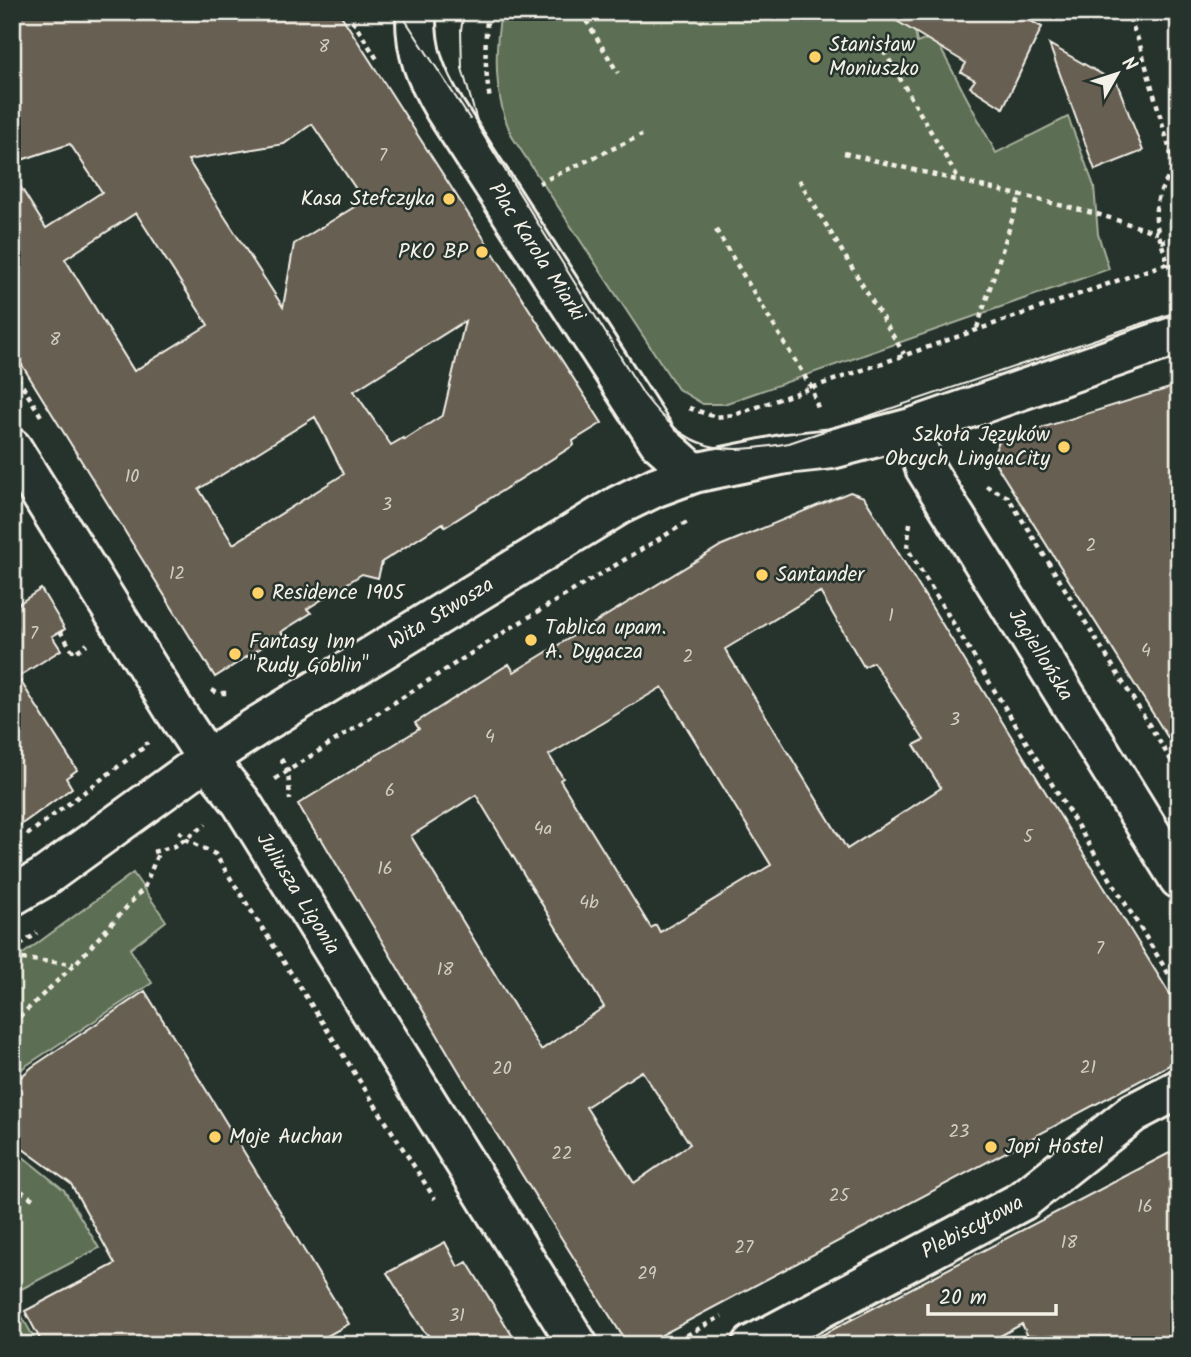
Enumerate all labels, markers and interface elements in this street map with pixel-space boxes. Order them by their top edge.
place label: Stanisław Moniuszko [829,29,919,86]
house number: 8 [319,33,330,62]
north arrow [1082,38,1152,108]
marker: Stanisław Moniuszko [807,49,823,65]
text: N [1113,50,1144,79]
house number: 7 [379,142,388,171]
street label: Plac Karola Miarki [480,176,594,329]
place label: Kasa Stefczyka [301,183,435,216]
marker: Kasa Stefczyka [441,191,457,207]
place label: PKO BP [398,236,469,269]
marker: PKO BP [474,244,490,260]
house number: 8 [50,326,61,355]
place label: Szkoła Języków Obcych LinguaCity [885,419,1051,476]
marker: Szkoła Języków Obcych LinguaCity [1056,439,1072,455]
house number: 10 [125,463,139,492]
house number: 3 [382,491,392,520]
house number: 2 [1086,532,1096,561]
place label: Santander [776,559,865,592]
house number: 12 [169,560,185,589]
marker: Santander [754,567,770,583]
street label: Wita Stwosza [382,569,500,659]
place label: Residence 1905 [272,577,406,610]
marker: Residence 1905 [250,585,266,601]
house number: 1 [888,602,894,631]
street label: Jagiellońska [999,602,1082,708]
place label: Tablica upam. A. Dygacza [545,612,667,669]
house number: 7 [30,620,39,649]
place label: Fantasy Inn "Rudy Goblin" [249,626,369,683]
marker: Tablica upam. A. Dygacza [523,632,539,648]
house number: 4 [1141,637,1151,666]
house number: 2 [683,643,693,672]
marker: Fantasy Inn "Rudy Goblin" [227,646,243,662]
house number: 3 [950,706,960,735]
house number: 4 [485,723,495,752]
house number: 6 [385,777,395,806]
house number: 4a [534,815,552,844]
house number: 5 [1023,823,1034,852]
street label: Juliusza Ligonia [247,826,349,961]
house number: 16 [377,855,393,884]
house number: 4b [579,889,599,918]
house number: 7 [1096,935,1105,964]
house number: 18 [437,956,453,985]
house number: 21 [1080,1054,1096,1083]
house number: 20 [492,1055,512,1084]
house number: 23 [949,1118,969,1147]
place label: Moje Auchan [229,1121,343,1154]
marker: Moje Auchan [207,1129,223,1145]
place label: Jopi Hostel [1005,1131,1103,1164]
marker: Jopi Hostel [983,1139,999,1155]
house number: 22 [552,1140,572,1169]
house number: 25 [829,1182,850,1211]
street label: Plebiscytowa [915,1186,1030,1268]
house number: 16 [1137,1193,1153,1222]
house number: 18 [1061,1229,1077,1258]
house number: 27 [735,1234,754,1263]
house number: 29 [637,1260,657,1289]
scale bar [928,1273,1056,1317]
text: 20 m [939,1282,987,1315]
house number: 31 [449,1302,465,1331]

